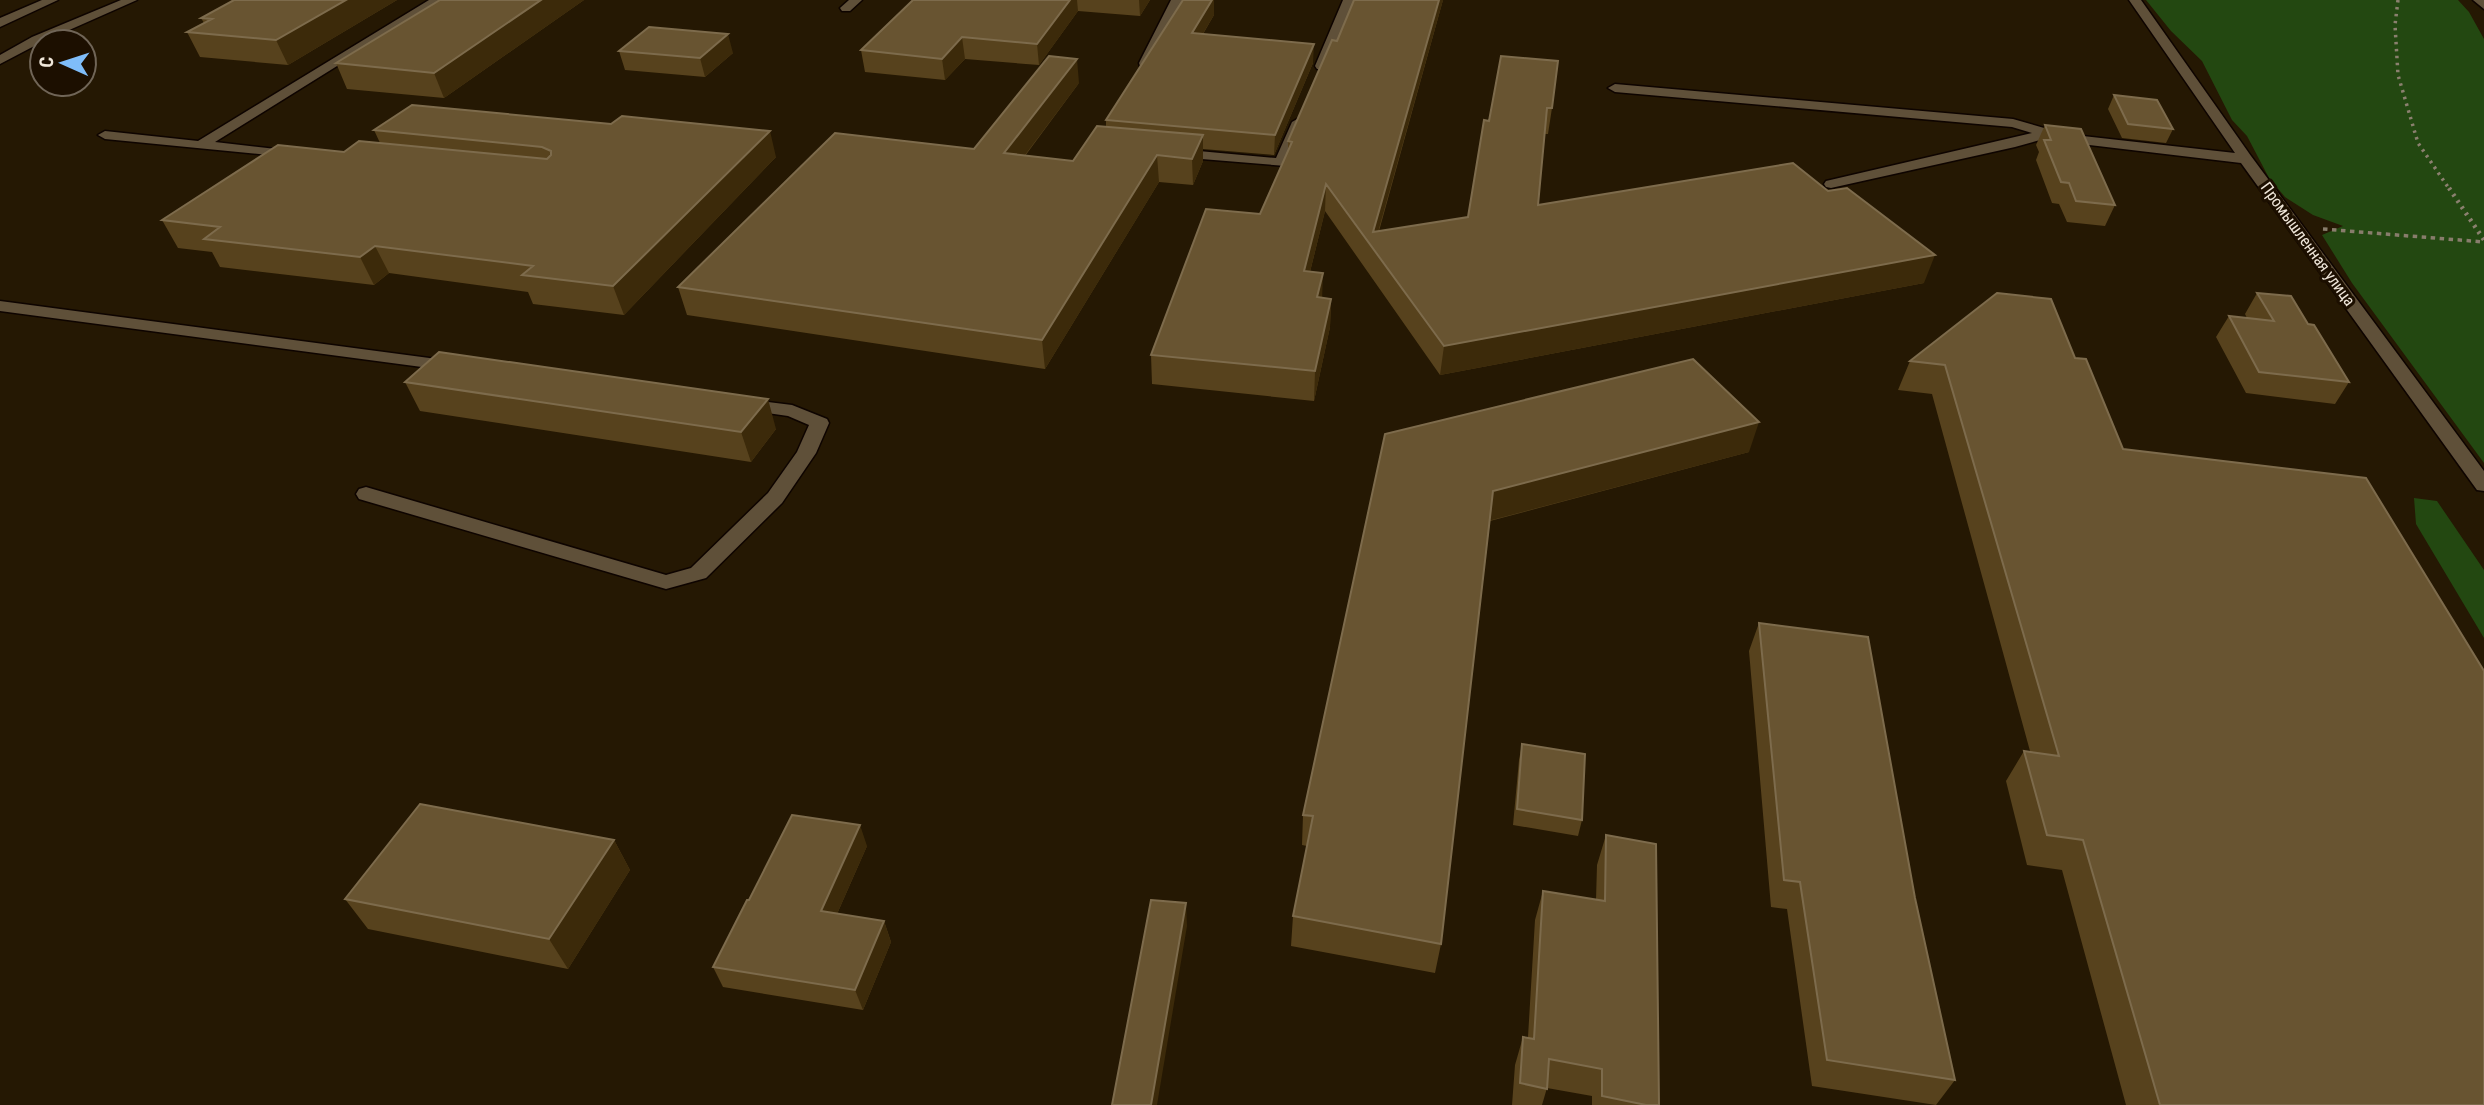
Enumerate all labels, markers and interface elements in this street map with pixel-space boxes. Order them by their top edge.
north arrow [28,28,98,98]
text: С [35,56,58,68]
street label: Промышленная улица [2257,179,2359,309]

